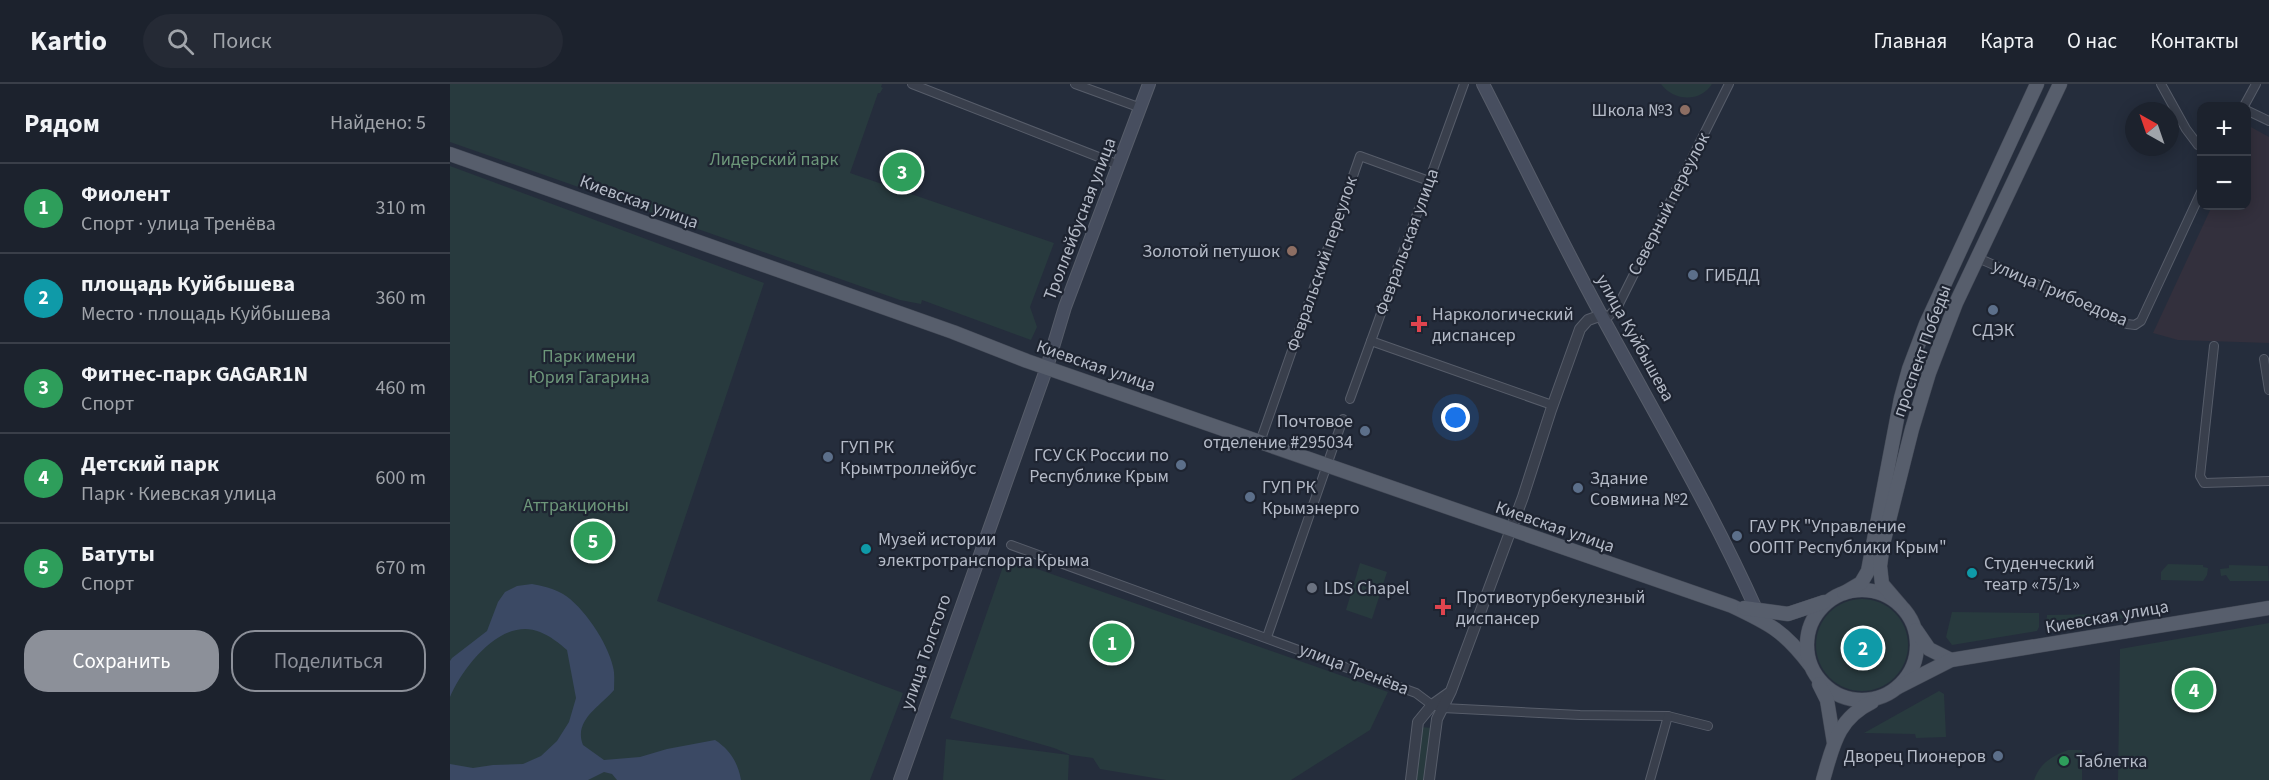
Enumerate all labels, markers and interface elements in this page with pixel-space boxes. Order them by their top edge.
search box [143,14,563,68]
text: Kartio [30,21,107,61]
icon: search [164,25,197,58]
text: Поиск [212,25,272,57]
text: Главная [1874,26,1947,56]
text: Карта [1980,26,2034,56]
text: О нас [2067,26,2117,56]
text: Контакты [2150,26,2239,56]
place label: Школа №3 [1592,98,1673,123]
north arrow [2125,102,2179,156]
map controls [2197,102,2251,210]
button: + [2197,102,2251,156]
marker: Школа №3 [1678,103,1692,117]
text: Рядом [24,105,100,142]
text: Найдено: 5 [330,109,426,137]
street label: Северный переулок [1622,128,1716,280]
street label: Троллейбусная улица [1037,134,1123,304]
park label: Лидерский парк [709,147,839,172]
pin: 3 [882,150,922,194]
button: − [2197,156,2251,210]
street label: Февральская улица [1369,165,1445,319]
street label: Киевская улица [576,169,702,235]
street label: Февральский переулок [1280,173,1364,355]
text: Фиолент [81,178,170,210]
text: 1 [38,194,49,222]
text: 310 m [376,194,426,222]
text: Спорт · улица Тренёва [81,210,276,238]
place label: Золотой петушок [1142,239,1280,264]
marker: Золотой петушок [1285,244,1299,258]
street label: улица Грибоедова [1988,253,2132,333]
place label: ГИБДД [1705,263,1760,288]
text: площадь Куйбышева [81,268,295,300]
marker: ГИБДД [1686,268,1700,282]
street label: улица Куйбышева [1590,270,1680,406]
street label: проспект Победы [1886,281,1958,421]
text: 2 [38,284,49,312]
text: 360 m [376,284,426,312]
text: Место · площадь Куйбышева [81,300,331,328]
place label: Наркологический диспансер [1432,302,1574,348]
marker: СДЭК [1986,303,2000,317]
marker: Наркологический диспансер [1410,315,1428,333]
place label: СДЭК [1972,318,2015,343]
street label: Киевская улица [1033,334,1159,398]
park label: Парк имени Юрия Гагарина [529,344,649,390]
text: Фитнес-парк GAGAR1N [81,358,308,390]
text: 3 [38,374,49,402]
text: 460 m [376,374,426,402]
text: Спорт [81,390,134,418]
your location [1441,403,1470,432]
place label: Почтовое отделение #295034 [1203,409,1353,455]
marker: Почтовое отделение #295034 [1358,424,1372,438]
place label: ГУП РК Крымтроллейбус [840,435,976,481]
place label: ГСУ СК России по Республике Крым [1029,443,1169,489]
text: Детский парк [81,448,219,480]
marker: ГУП РК Крымтроллейбус [821,450,835,464]
marker: ГСУ СК России по Республике Крым [1174,458,1188,472]
text: 4 [38,464,49,492]
text: 600 m [376,464,426,492]
place label: Здание Совмина №2 [1590,466,1689,512]
place label: ГУП РК Крымэнерго [1262,475,1360,521]
text: Парк · Киевская улица [81,480,277,508]
marker: Здание Совмина №2 [1571,481,1585,495]
marker: ГУП РК Крымэнерго [1243,490,1257,504]
park label: Аттракционы [523,493,629,518]
street label: Киевская улица [1492,495,1618,559]
place label: ГАУ РК "Управление ООПТ Республики Крым" [1749,514,1947,560]
pin: 5 [574,518,612,564]
place label: Музей истории электротранспорта Крыма [878,527,1089,573]
marker: ГАУ РК "Управление ООПТ Республики Крым" [1730,529,1744,543]
text: Батуты [81,538,155,570]
marker: Музей истории электротранспорта Крыма [859,542,873,556]
place label: Студенческий театр «75/1» [1984,551,2095,597]
text: 5 [38,554,49,582]
text: 670 m [376,554,426,582]
marker: Студенческий театр «75/1» [1965,566,1979,580]
text: Спорт [81,570,134,598]
place label: LDS Chapel [1324,576,1410,601]
marker: LDS Chapel [1305,581,1319,595]
place label: Противотурбекулезный диспансер [1456,585,1646,631]
street label: улица Толстого [895,591,957,713]
street label: Киевская улица [2043,594,2171,640]
marker: Противотурбекулезный диспансер [1434,598,1452,616]
pin: 1 [1092,620,1132,666]
pin: 2 [1844,626,1882,670]
button: Сохранить [24,630,219,692]
button: Поделиться [231,630,426,692]
street label: улица Тренёва [1295,637,1413,701]
pin: 4 [2174,668,2214,712]
place label: Дворец Пионеров [1843,744,1986,769]
marker: Дворец Пионеров [1991,749,2005,763]
place label: Таблетка [2076,749,2147,774]
marker: Таблетка [2057,754,2071,768]

